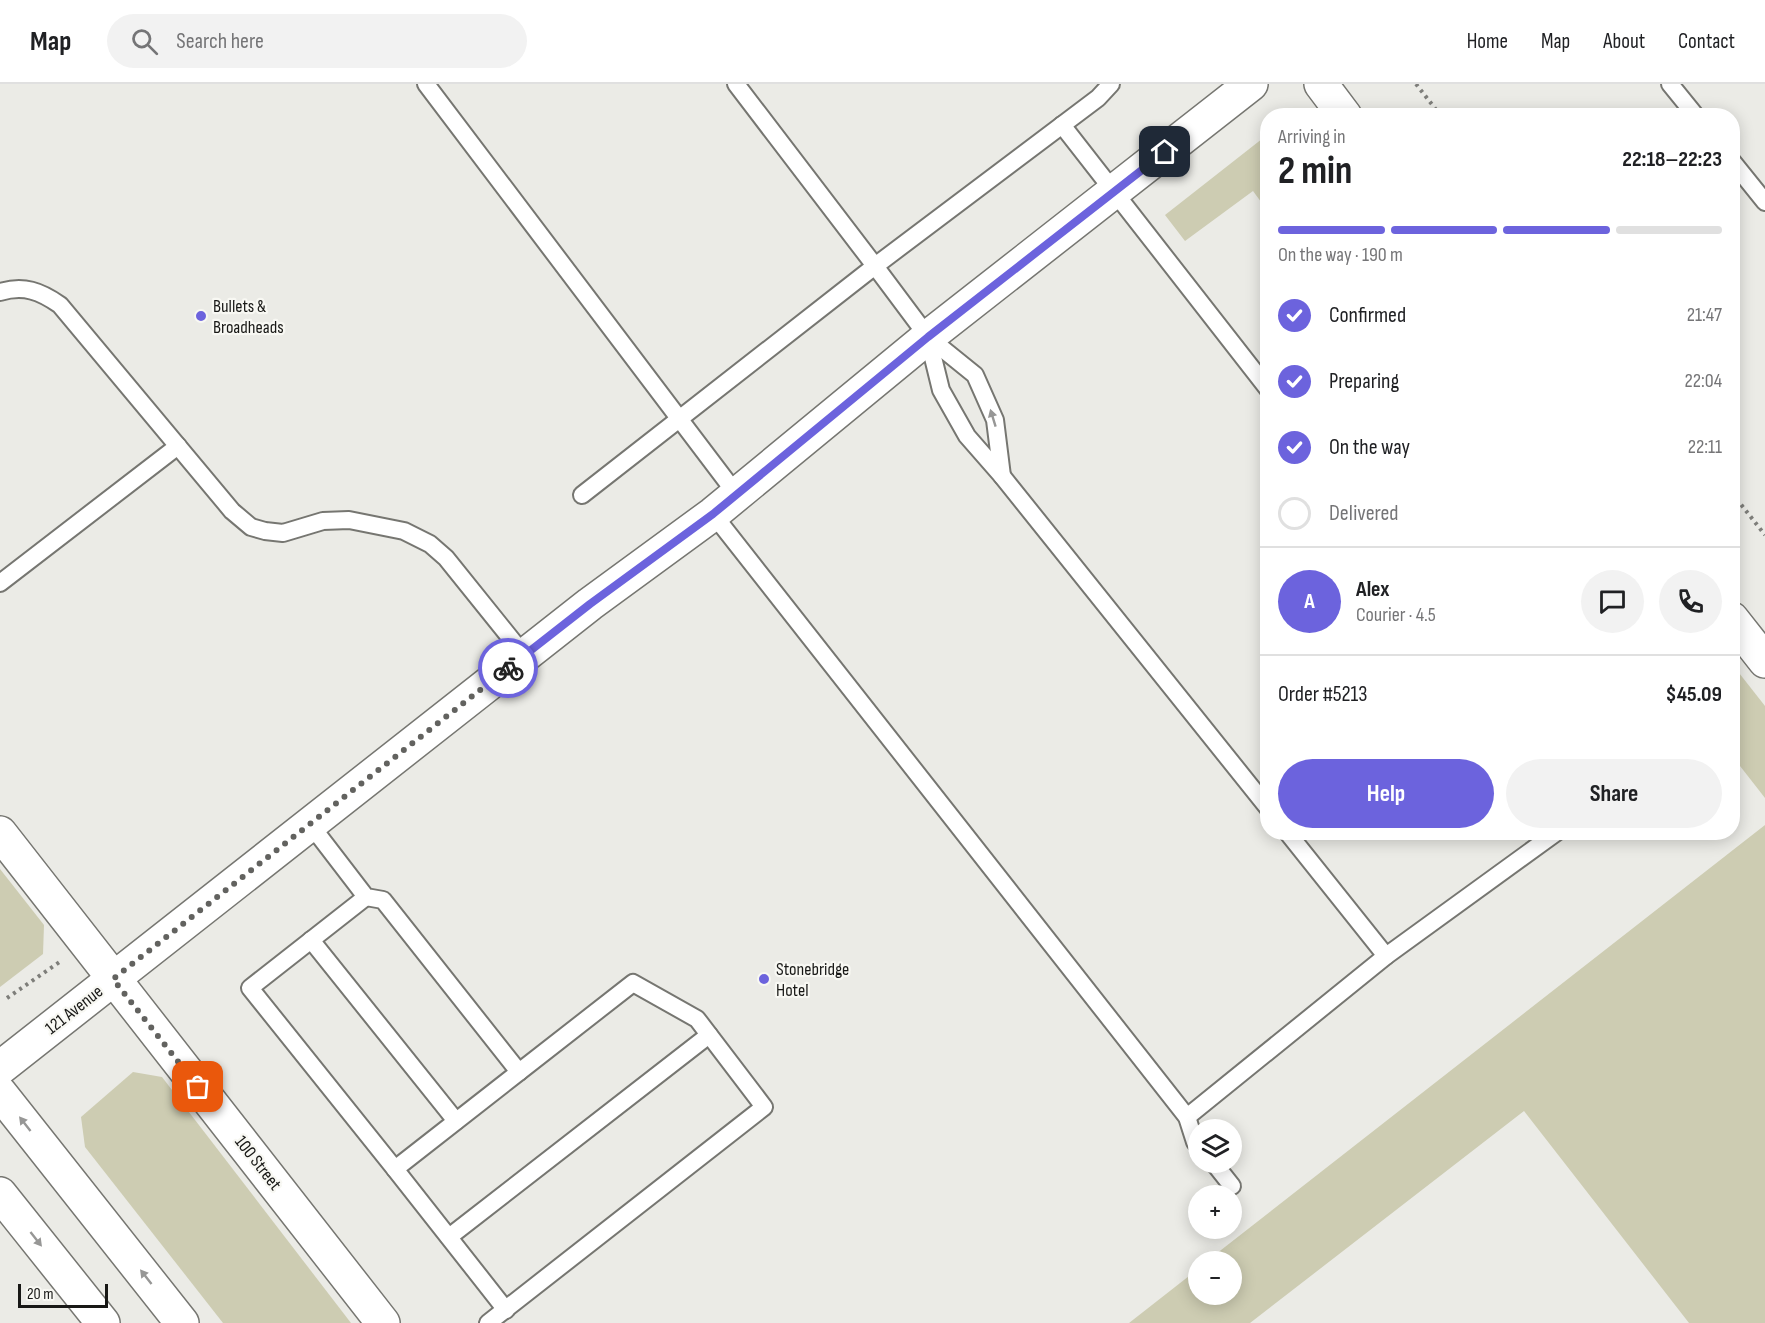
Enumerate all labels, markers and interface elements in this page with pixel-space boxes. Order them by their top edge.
search box [107,14,527,68]
text: Map [30,25,71,58]
icon: search [128,25,161,58]
text: Search here [176,28,264,55]
text: Home [1467,29,1508,54]
text: Map [1541,29,1570,54]
text: About [1603,29,1645,54]
text: Contact [1678,29,1735,54]
text: Arriving in [1278,125,1346,149]
pin [1139,126,1190,177]
icon: home [1148,135,1181,168]
text: 22:18–22:23 [1622,146,1722,173]
text: 2 min [1278,148,1352,195]
text: On the way · 190 m [1278,243,1403,267]
place label: Bullets & Broadheads [213,296,284,338]
icon: check [1278,299,1311,332]
text: Confirmed [1329,302,1406,329]
text: 21:47 [1687,303,1722,327]
marker: Bullets & Broadheads [194,309,208,323]
icon: check [1278,365,1311,398]
text: Preparing [1329,368,1399,395]
text: 22:04 [1684,369,1722,393]
one-way arrow [988,409,997,427]
icon: check [1278,431,1311,464]
text: On the way [1329,434,1410,461]
text: 22:11 [1688,435,1722,459]
text: Delivered [1329,500,1398,527]
button: chat [1581,570,1644,633]
button: phone [1659,570,1722,633]
text: Alex [1356,576,1389,603]
text: A [1304,588,1315,615]
text: Courier · 4.5 [1356,603,1436,627]
courier [478,638,538,698]
icon: bike [492,652,525,685]
text: Order #5213 [1278,681,1368,708]
text: $45.09 [1665,681,1722,708]
button: Help [1278,759,1494,828]
button: Share [1506,759,1722,828]
place label: Stonebridge Hotel [776,959,849,1001]
marker: Stonebridge Hotel [757,972,771,986]
street label: 121 Avenue [41,981,107,1039]
pin [172,1061,223,1112]
icon: bag [181,1070,214,1103]
one-way arrow [19,1117,32,1132]
map controls [1188,1119,1242,1305]
button: layers [1188,1119,1242,1173]
street label: 100 Street [230,1132,286,1195]
button: + [1188,1185,1242,1239]
one-way arrow [30,1232,42,1247]
button: − [1188,1251,1242,1305]
one-way arrow [139,1269,152,1285]
scale bar [18,1281,108,1308]
text: 20 m [27,1285,54,1304]

